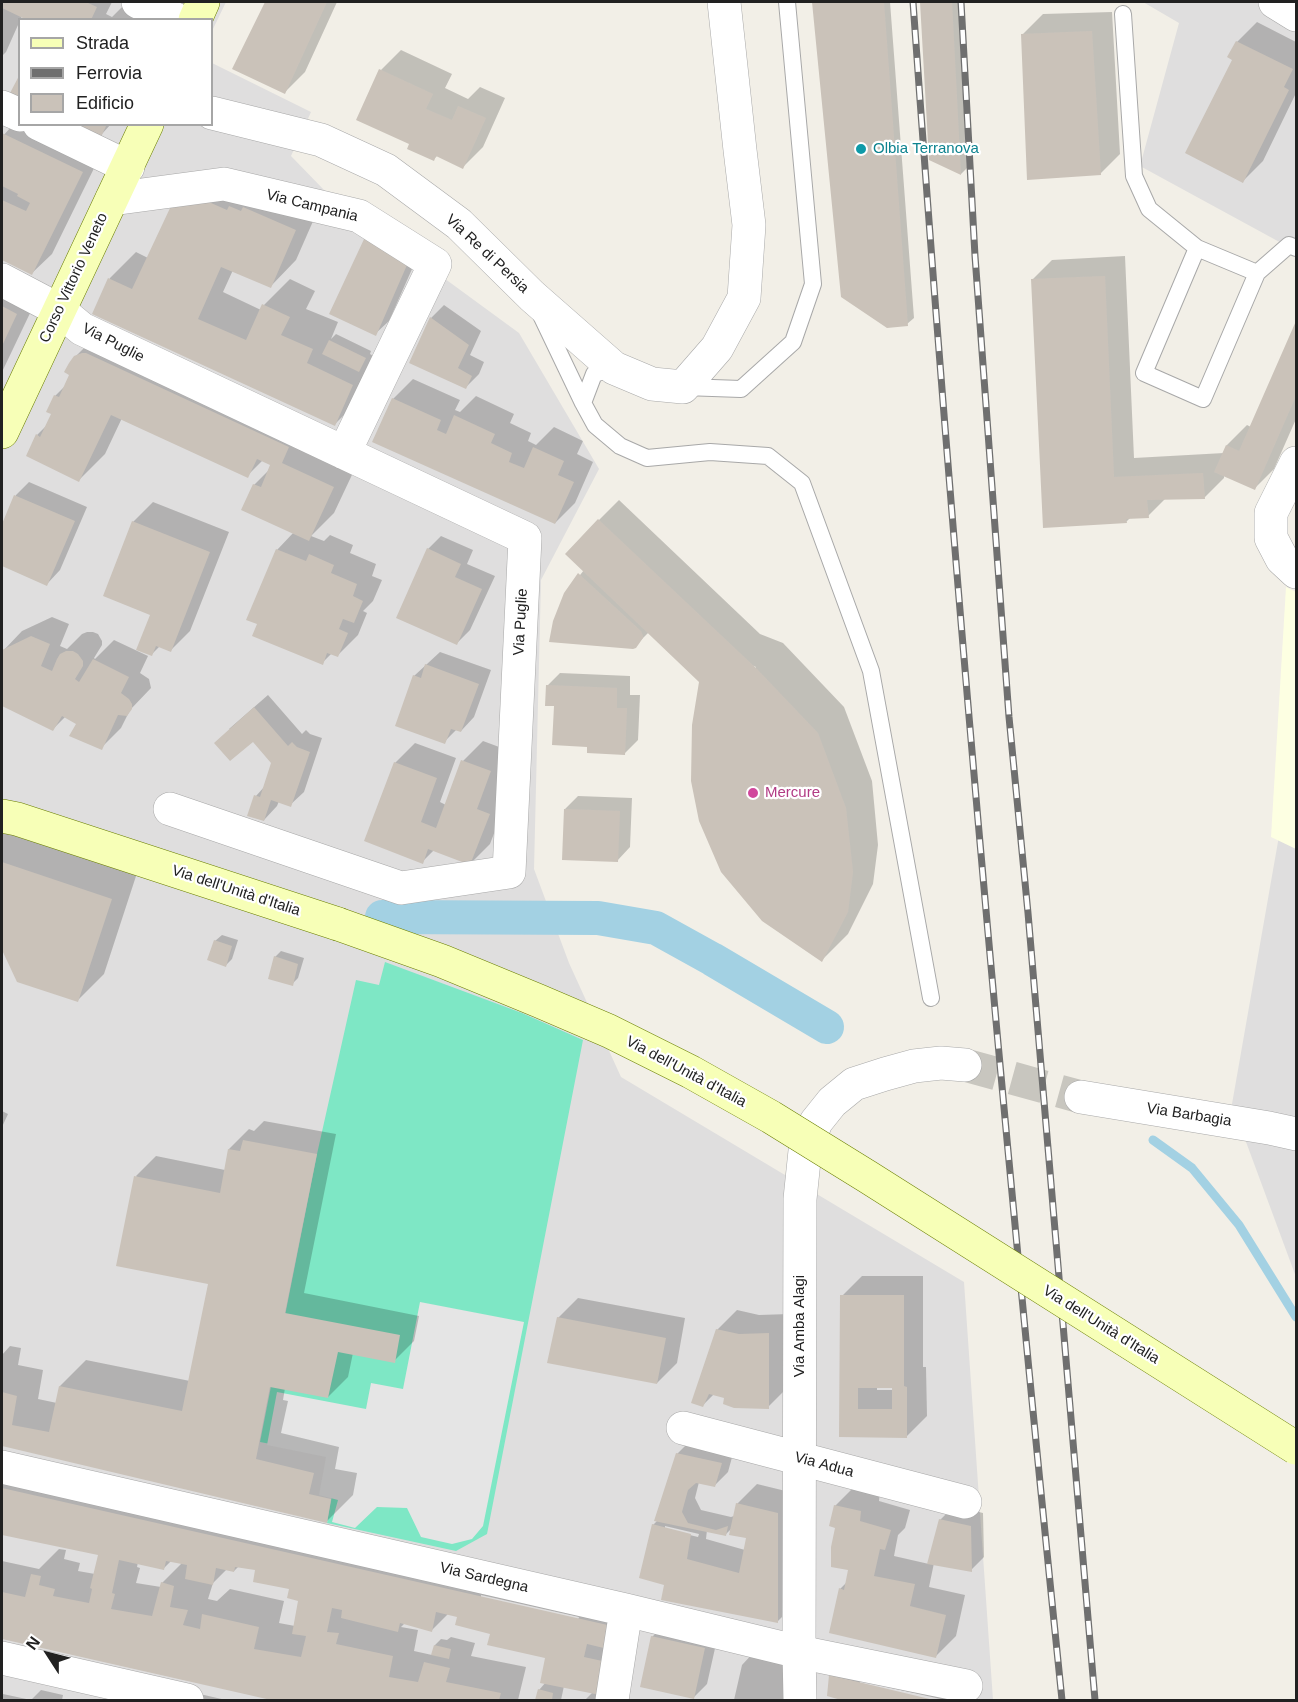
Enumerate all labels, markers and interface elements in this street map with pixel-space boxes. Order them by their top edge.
legend [18,18,213,126]
text: Strada [76,33,129,53]
text: Ferrovia [76,63,142,83]
text: Edificio [76,93,134,113]
place label: Olbia Terranova [873,140,979,158]
marker: Olbia Terranova [854,142,868,156]
street label: Via Campania [264,186,360,226]
street label: Corso Vittorio Veneto [36,210,112,346]
street label: Via Re di Persia [442,211,532,297]
street label: Via Puglie [79,320,147,366]
street label: Via Puglie [510,588,532,656]
place label: Mercure [765,784,820,802]
marker: Mercure [746,786,760,800]
street label: Via dell'Unità d'Italia [170,862,302,920]
street label: Via dell'Unità d'Italia [623,1033,749,1111]
street label: Via Barbagia [1145,1099,1233,1131]
street label: Via Amba Alagi [791,1275,809,1377]
street label: Via dell'Unità d'Italia [1039,1282,1163,1368]
street label: Via Adua [792,1448,856,1482]
street label: Via Sardegna [438,1559,530,1597]
north arrow [18,1624,78,1684]
text: N [23,1633,43,1653]

